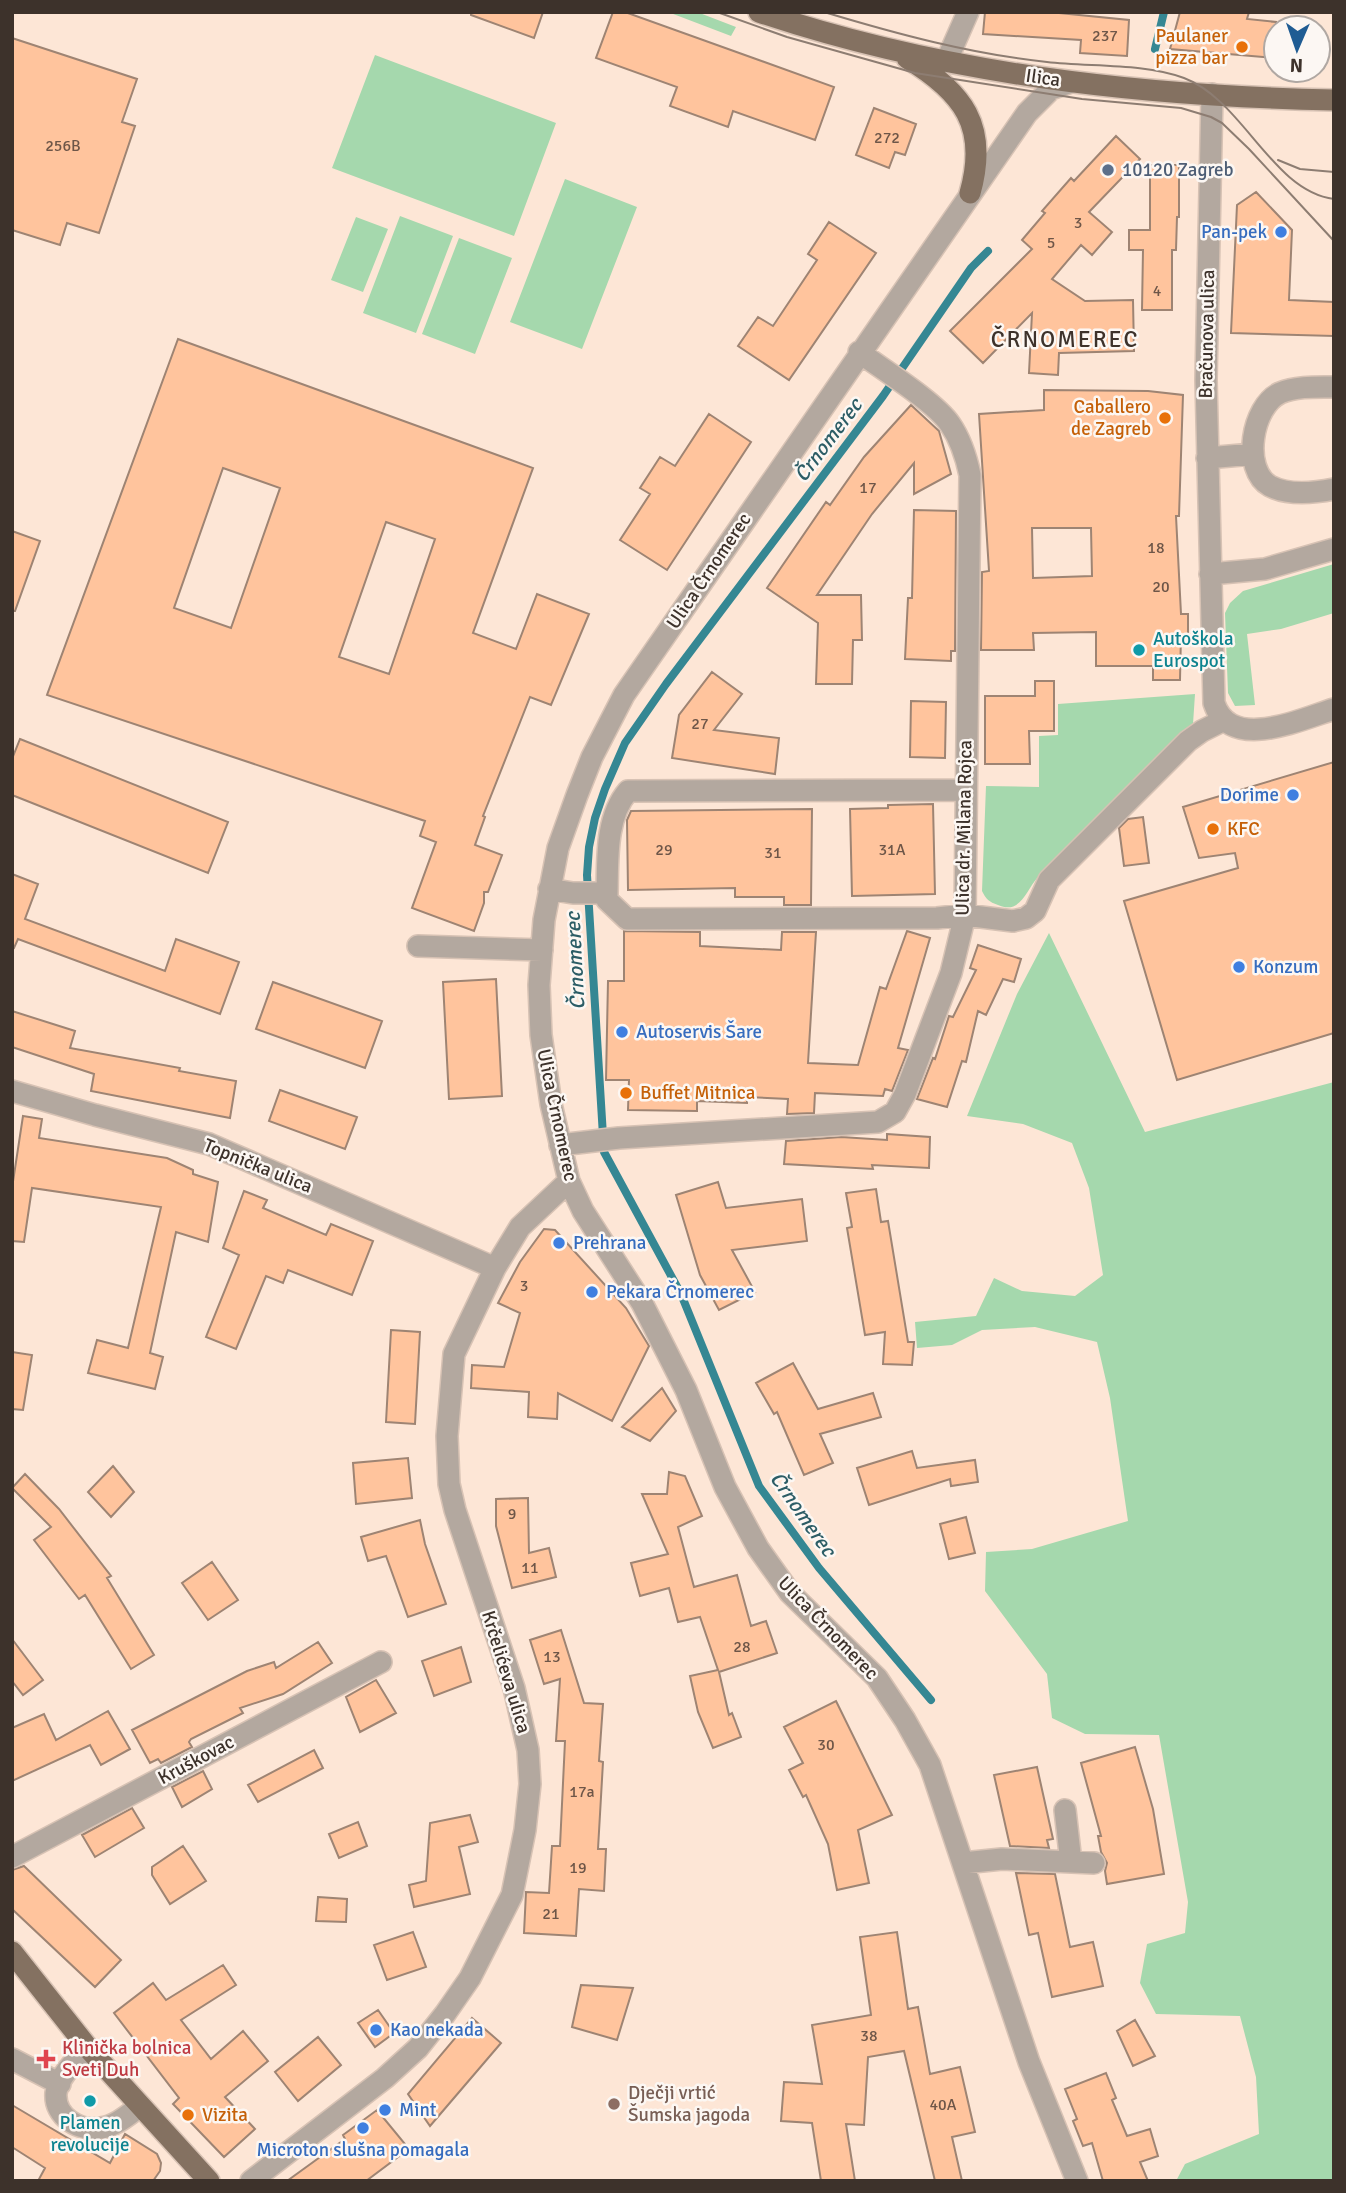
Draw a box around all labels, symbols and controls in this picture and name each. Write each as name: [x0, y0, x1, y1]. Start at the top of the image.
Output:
north arrow: [1262, 14, 1332, 84]
place label: Paulaner pizza bar: [1155, 24, 1228, 70]
house number: 237: [1092, 26, 1118, 46]
marker: Paulaner pizza bar: [1234, 39, 1250, 55]
text: N: [1289, 53, 1303, 77]
street label: Ilica: [1024, 64, 1062, 92]
house number: 272: [874, 128, 900, 148]
house number: 256B: [45, 136, 81, 156]
place label: 10120 Zagreb: [1122, 158, 1234, 182]
marker: 10120 Zagreb: [1100, 162, 1116, 178]
house number: 3: [1074, 213, 1082, 233]
place label: Pan-pek: [1201, 220, 1267, 244]
marker: Pan-pek: [1273, 224, 1289, 240]
house number: 5: [1047, 233, 1055, 253]
street label: Bračunova ulica: [1194, 269, 1220, 399]
house number: 4: [1153, 281, 1162, 301]
district label: ČRNOMEREC: [991, 325, 1139, 354]
water label: Črnomerec: [788, 391, 869, 487]
place label: Caballero de Zagreb: [1071, 395, 1151, 441]
marker: Caballero de Zagreb: [1157, 410, 1173, 426]
house number: 17: [859, 478, 877, 498]
street label: Ulica Črnomerec: [661, 508, 757, 634]
house number: 18: [1147, 538, 1165, 558]
house number: 20: [1152, 577, 1170, 597]
place label: Autoškola Eurospot: [1153, 627, 1234, 673]
marker: Autoškola Eurospot: [1131, 642, 1147, 658]
house number: 27: [691, 714, 709, 734]
street label: Ulica dr. Milana Rojca: [950, 740, 978, 916]
place label: Dorime: [1220, 783, 1279, 807]
marker: Dorime: [1285, 787, 1301, 803]
place label: KFC: [1227, 817, 1260, 841]
marker: KFC: [1205, 821, 1221, 837]
house number: 29: [655, 840, 673, 860]
house number: 31A: [878, 840, 906, 860]
house number: 31: [764, 843, 782, 863]
water label: Črnomerec: [559, 909, 591, 1011]
place label: Konzum: [1253, 955, 1318, 979]
marker: Konzum: [1231, 959, 1247, 975]
place label: Autoservis Šare: [636, 1019, 762, 1044]
marker: Autoservis Šare: [614, 1024, 630, 1040]
street label: Ulica Črnomerec: [531, 1046, 584, 1183]
place label: Buffet Mitnica: [640, 1081, 755, 1105]
marker: Buffet Mitnica: [618, 1085, 634, 1101]
street label: Topnička ulica: [200, 1133, 316, 1199]
place label: Prehrana: [573, 1231, 646, 1255]
marker: Prehrana: [551, 1235, 567, 1251]
house number: 3: [520, 1276, 528, 1296]
place label: Pekara Črnomerec: [606, 1279, 754, 1304]
marker: Pekara Črnomerec: [584, 1284, 600, 1300]
water label: Črnomerec: [764, 1466, 843, 1563]
house number: 9: [508, 1504, 516, 1524]
house number: 11: [521, 1558, 539, 1578]
street label: Ulica Črnomerec: [773, 1571, 884, 1685]
street label: Krčelićeva ulica: [476, 1608, 536, 1736]
house number: 28: [733, 1637, 751, 1657]
house number: 13: [543, 1647, 561, 1667]
street label: Kruškovac: [154, 1730, 238, 1790]
house number: 30: [817, 1735, 835, 1755]
house number: 17a: [569, 1782, 595, 1802]
house number: 19: [569, 1858, 587, 1878]
house number: 21: [542, 1904, 560, 1924]
place label: Kao nekada: [390, 2018, 484, 2042]
marker: Kao nekada: [368, 2022, 384, 2038]
house number: 38: [860, 2026, 878, 2046]
place label: Klinička bolnica Sveti Duh: [62, 2036, 191, 2082]
marker: Klinička bolnica Sveti Duh: [36, 2049, 56, 2069]
place label: Dječji vrtić Šumska jagoda: [628, 2081, 750, 2127]
marker: Plamen revolucije: [82, 2093, 98, 2109]
house number: 40A: [929, 2095, 957, 2115]
marker: Dječji vrtić Šumska jagoda: [606, 2096, 622, 2112]
place label: Mint: [399, 2098, 437, 2122]
marker: Mint: [377, 2102, 393, 2118]
place label: Vizita: [202, 2103, 248, 2127]
marker: Vizita: [180, 2107, 196, 2123]
place label: Plamen revolucije: [51, 2111, 130, 2157]
marker: Microton slušna pomagala: [355, 2120, 371, 2136]
place label: Microton slušna pomagala: [257, 2138, 469, 2162]

